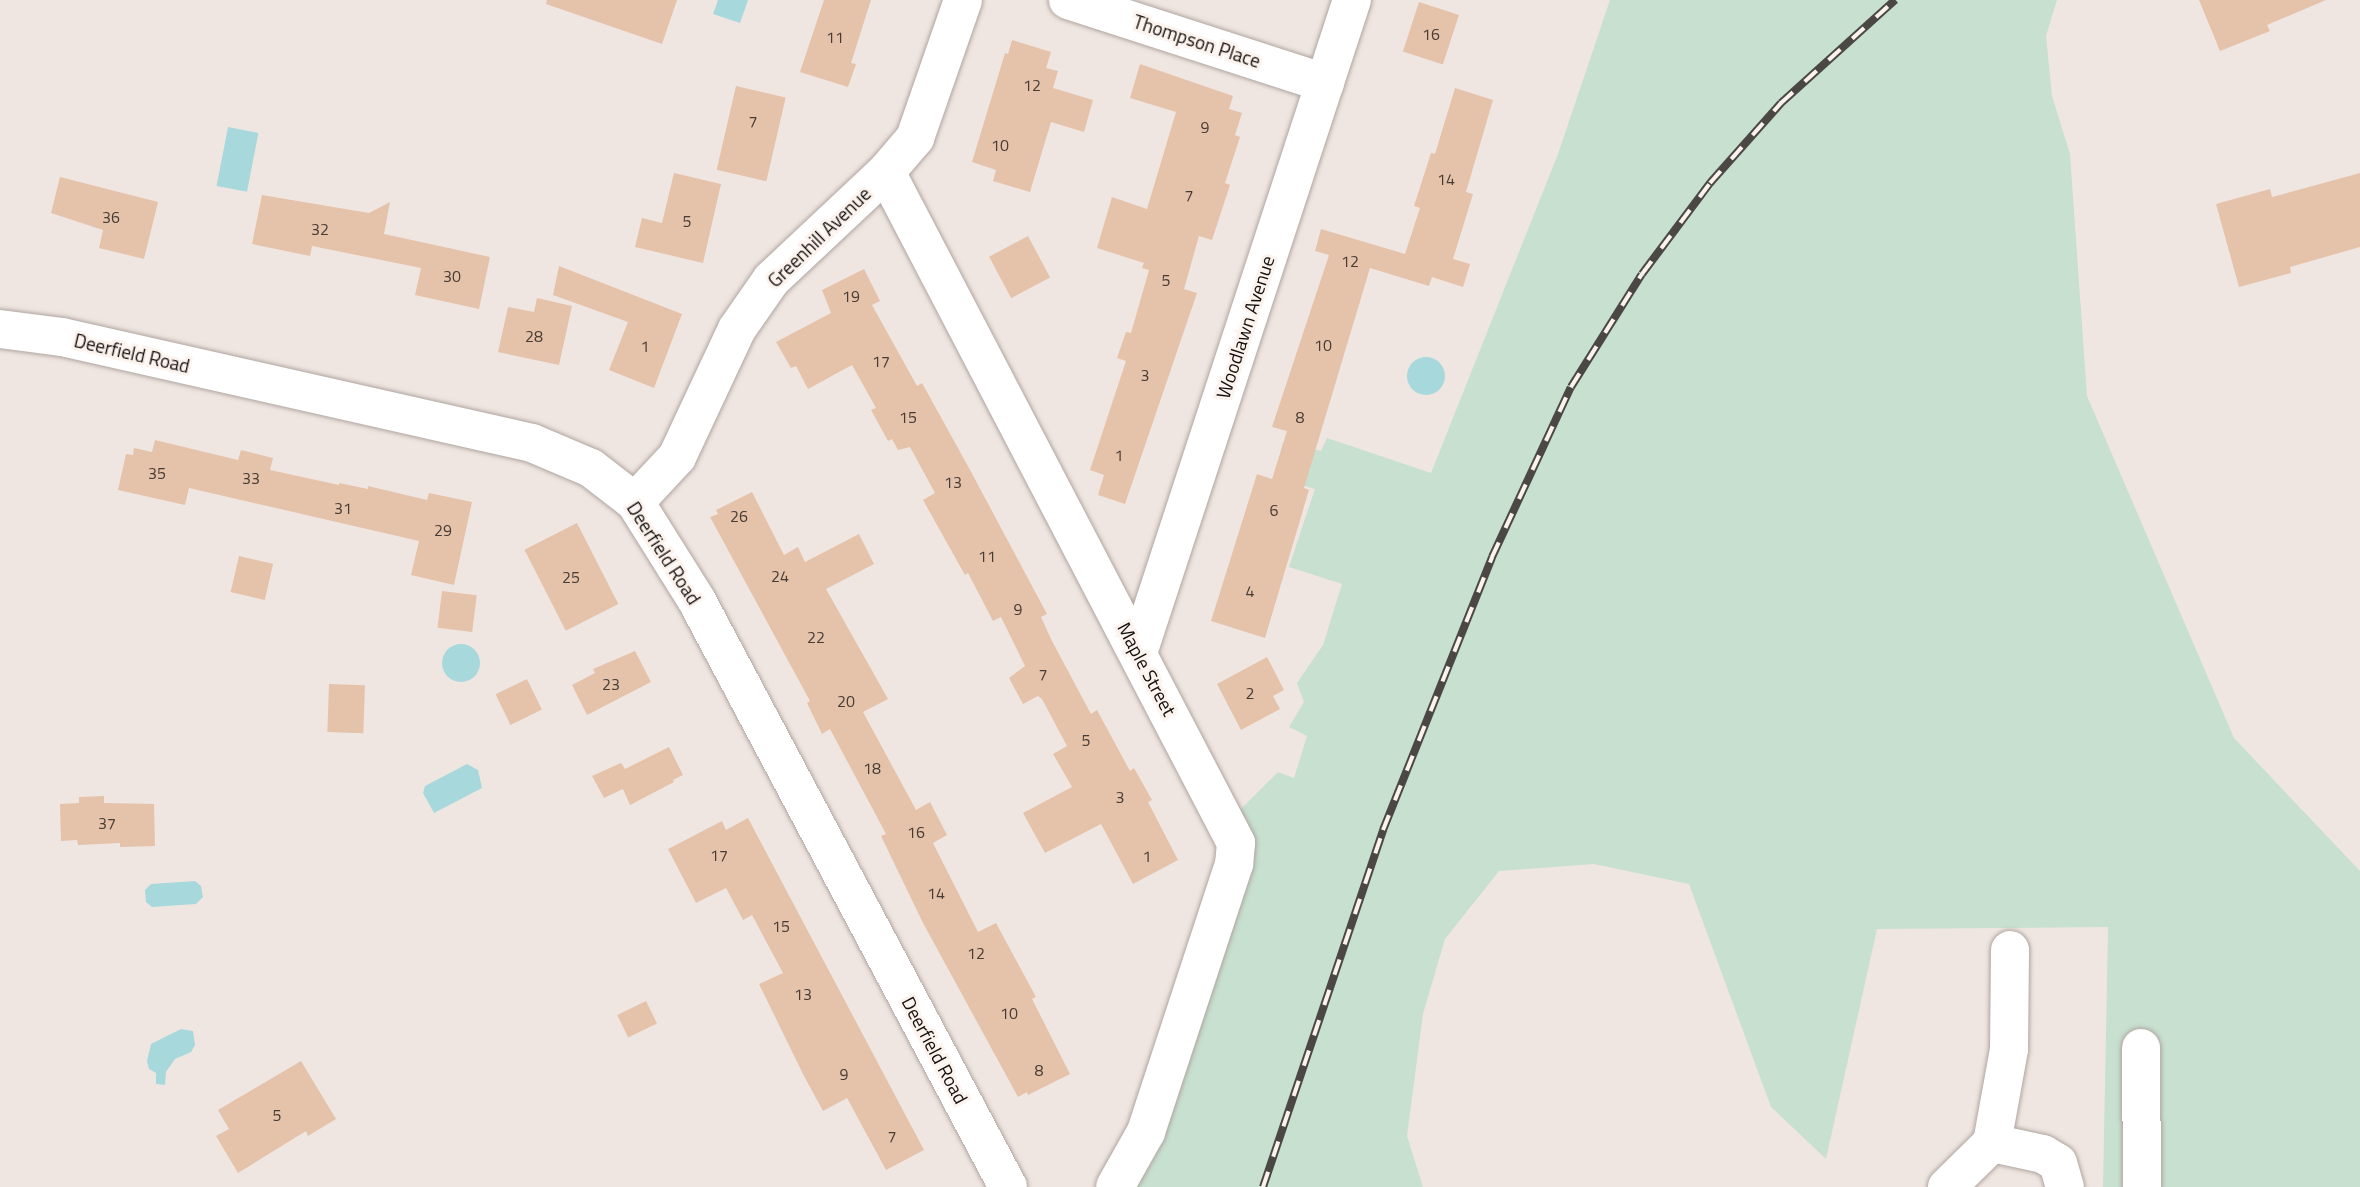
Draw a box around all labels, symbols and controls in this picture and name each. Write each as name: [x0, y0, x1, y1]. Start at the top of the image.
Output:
street label: Thompson Place: [1131, 10, 1263, 72]
house number: 16: [1422, 24, 1440, 44]
house number: 11: [826, 27, 844, 47]
house number: 12: [1023, 75, 1041, 95]
house number: 7: [749, 111, 757, 131]
house number: 9: [1201, 117, 1209, 137]
house number: 10: [991, 135, 1009, 155]
house number: 14: [1437, 169, 1455, 189]
street label: Greenhill Avenue: [763, 182, 875, 292]
house number: 7: [1185, 185, 1193, 205]
house number: 36: [102, 207, 120, 227]
house number: 5: [683, 211, 691, 231]
house number: 32: [311, 219, 329, 239]
house number: 12: [1341, 251, 1359, 271]
street label: Woodlawn Avenue: [1211, 253, 1279, 401]
house number: 30: [443, 266, 461, 286]
house number: 5: [1162, 270, 1170, 290]
house number: 19: [842, 286, 860, 306]
house number: 28: [525, 326, 543, 346]
street label: Deerfield Road: [72, 329, 192, 377]
house number: 10: [1314, 335, 1332, 355]
house number: 1: [641, 336, 649, 356]
house number: 17: [872, 351, 890, 371]
house number: 3: [1141, 365, 1149, 385]
house number: 15: [899, 407, 917, 427]
house number: 8: [1296, 407, 1304, 427]
house number: 1: [1115, 445, 1123, 465]
house number: 35: [148, 463, 166, 483]
house number: 33: [242, 468, 260, 488]
house number: 13: [944, 472, 962, 492]
street label: Deerfield Road: [622, 497, 706, 609]
house number: 31: [334, 498, 352, 518]
house number: 6: [1270, 500, 1278, 520]
house number: 26: [730, 506, 748, 526]
house number: 29: [434, 520, 452, 540]
house number: 11: [978, 546, 996, 566]
house number: 24: [771, 566, 789, 586]
house number: 25: [562, 567, 580, 587]
house number: 4: [1246, 581, 1254, 601]
house number: 9: [1014, 599, 1022, 619]
street label: Maple Street: [1113, 618, 1181, 720]
house number: 22: [807, 627, 825, 647]
house number: 7: [1039, 664, 1047, 684]
house number: 23: [602, 674, 620, 694]
house number: 2: [1246, 683, 1254, 703]
house number: 20: [837, 691, 855, 711]
house number: 5: [1082, 730, 1090, 750]
house number: 18: [863, 758, 881, 778]
house number: 3: [1116, 787, 1124, 807]
house number: 37: [98, 813, 116, 833]
house number: 16: [907, 822, 925, 842]
house number: 17: [710, 845, 728, 865]
house number: 1: [1143, 846, 1151, 866]
house number: 14: [927, 883, 945, 903]
house number: 15: [772, 916, 790, 936]
house number: 12: [967, 943, 985, 963]
house number: 13: [794, 984, 812, 1004]
street label: Deerfield Road: [897, 993, 973, 1107]
house number: 10: [1000, 1003, 1018, 1023]
house number: 8: [1035, 1060, 1043, 1080]
house number: 9: [840, 1064, 848, 1084]
house number: 5: [273, 1105, 281, 1125]
house number: 7: [888, 1126, 896, 1146]

